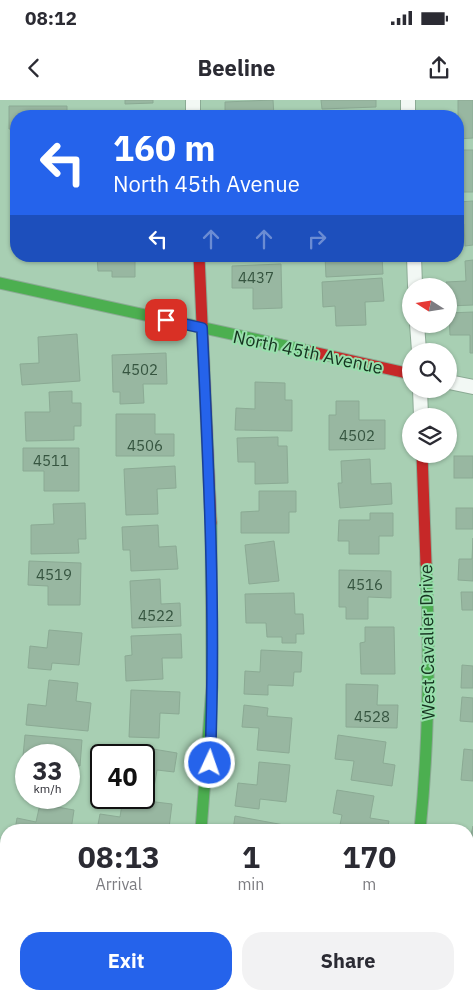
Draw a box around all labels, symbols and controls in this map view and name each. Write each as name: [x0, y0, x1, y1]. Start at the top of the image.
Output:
text: 08:12: [25, 6, 77, 30]
text: Beeline: [198, 53, 275, 82]
icon: back: [20, 54, 48, 82]
icon: share: [425, 54, 453, 82]
text: 160 m: [113, 125, 216, 171]
icon: left: [30, 130, 95, 195]
text: North 45th Avenue: [113, 169, 300, 198]
icon: left: [144, 225, 172, 253]
icon: ahead: [197, 225, 225, 253]
icon: ahead: [250, 225, 278, 253]
icon: right: [303, 225, 331, 253]
house number: 4437: [238, 268, 274, 287]
north arrow: [402, 278, 458, 332]
map controls: [402, 278, 457, 463]
pin: [145, 299, 187, 341]
icon: arrive: [152, 306, 180, 334]
street label: North 45th Avenue: [231, 325, 385, 379]
button: search: [402, 343, 457, 398]
house number: 4502: [122, 360, 158, 379]
button: layers: [402, 408, 457, 463]
house number: 4502: [339, 426, 375, 445]
house number: 4506: [127, 436, 163, 455]
house number: 4511: [33, 451, 69, 470]
street label: West Cavalier Drive: [414, 564, 440, 720]
house number: 4519: [36, 565, 72, 584]
house number: 4516: [347, 575, 383, 594]
house number: 4522: [138, 606, 174, 625]
house number: 4528: [354, 707, 390, 726]
position arrow: [183, 736, 235, 788]
speed limit sign: 40: [90, 744, 155, 809]
text: 33: [32, 754, 63, 787]
text: km/h: [33, 781, 62, 796]
text: 08:13: [78, 837, 160, 876]
text: 1: [242, 837, 260, 876]
text: 170: [342, 837, 396, 876]
text: Arrival: [95, 874, 142, 894]
text: min: [237, 874, 264, 894]
text: m: [362, 874, 376, 894]
button: Exit: [20, 932, 232, 990]
button: Share: [242, 932, 454, 990]

